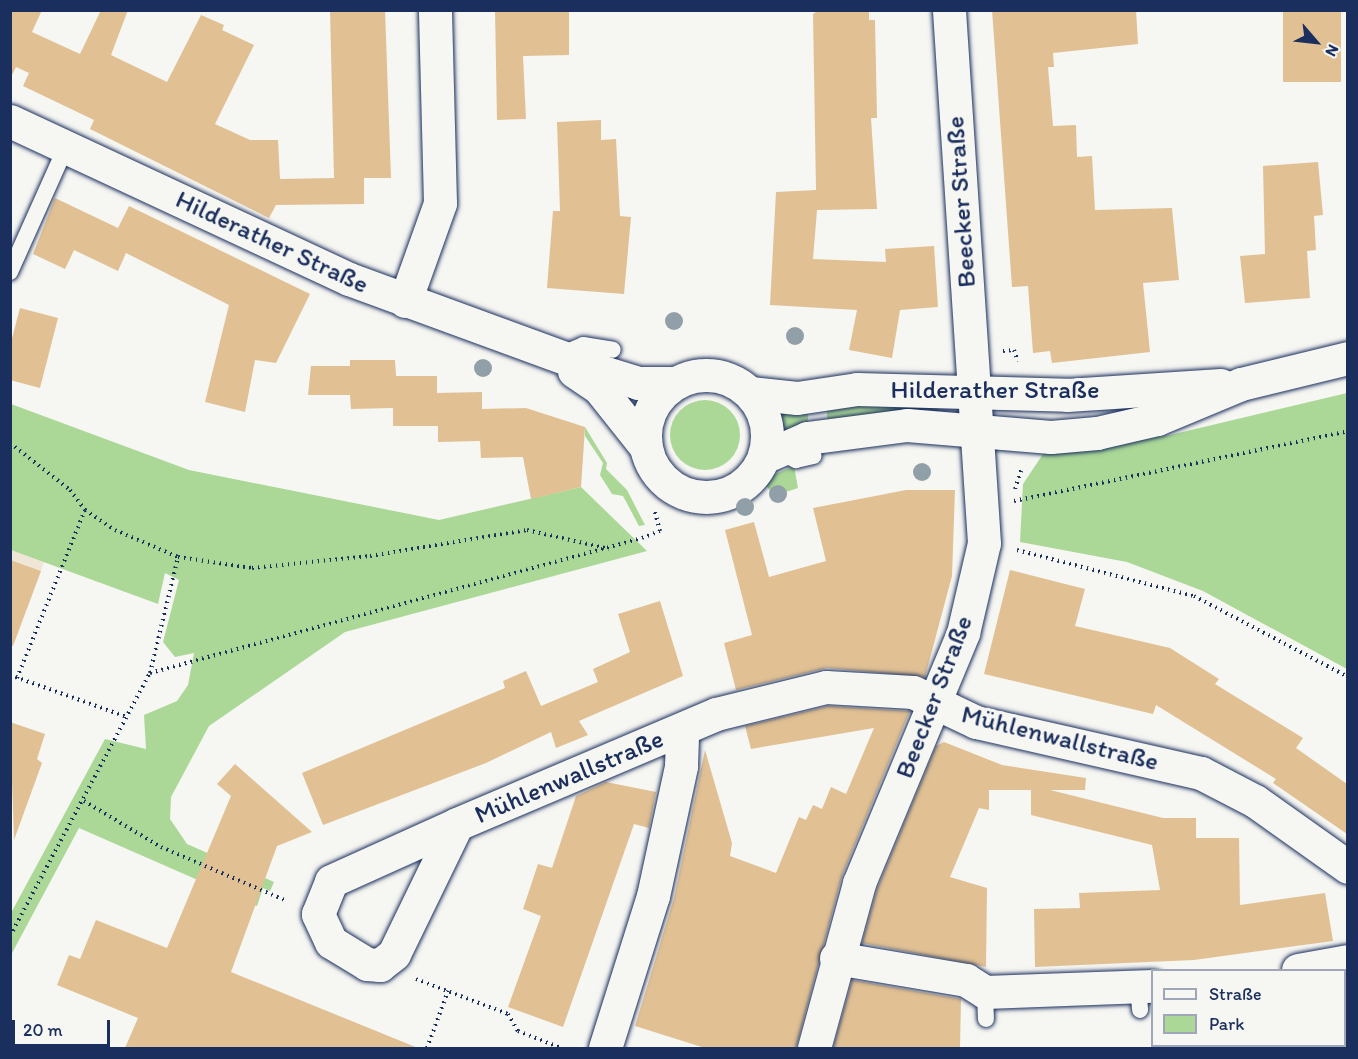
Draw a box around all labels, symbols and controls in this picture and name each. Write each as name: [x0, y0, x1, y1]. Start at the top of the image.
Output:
north arrow: [1286, 12, 1346, 72]
text: N: [1321, 41, 1343, 60]
street label: Beecker Straße: [939, 115, 983, 289]
street label: Hilderather Straße: [170, 184, 374, 300]
street label: Hilderather Straße: [890, 374, 1100, 406]
street label: Beecker Straße: [889, 611, 979, 783]
street label: Mühlenwallstraße: [958, 698, 1162, 778]
street label: Mühlenwallstraße: [470, 723, 668, 831]
legend: [1151, 969, 1346, 1047]
text: Straße: [1209, 983, 1262, 1005]
scale bar: [15, 1008, 112, 1046]
text: Park: [1209, 1013, 1244, 1035]
text: 20 m: [23, 1019, 63, 1041]

